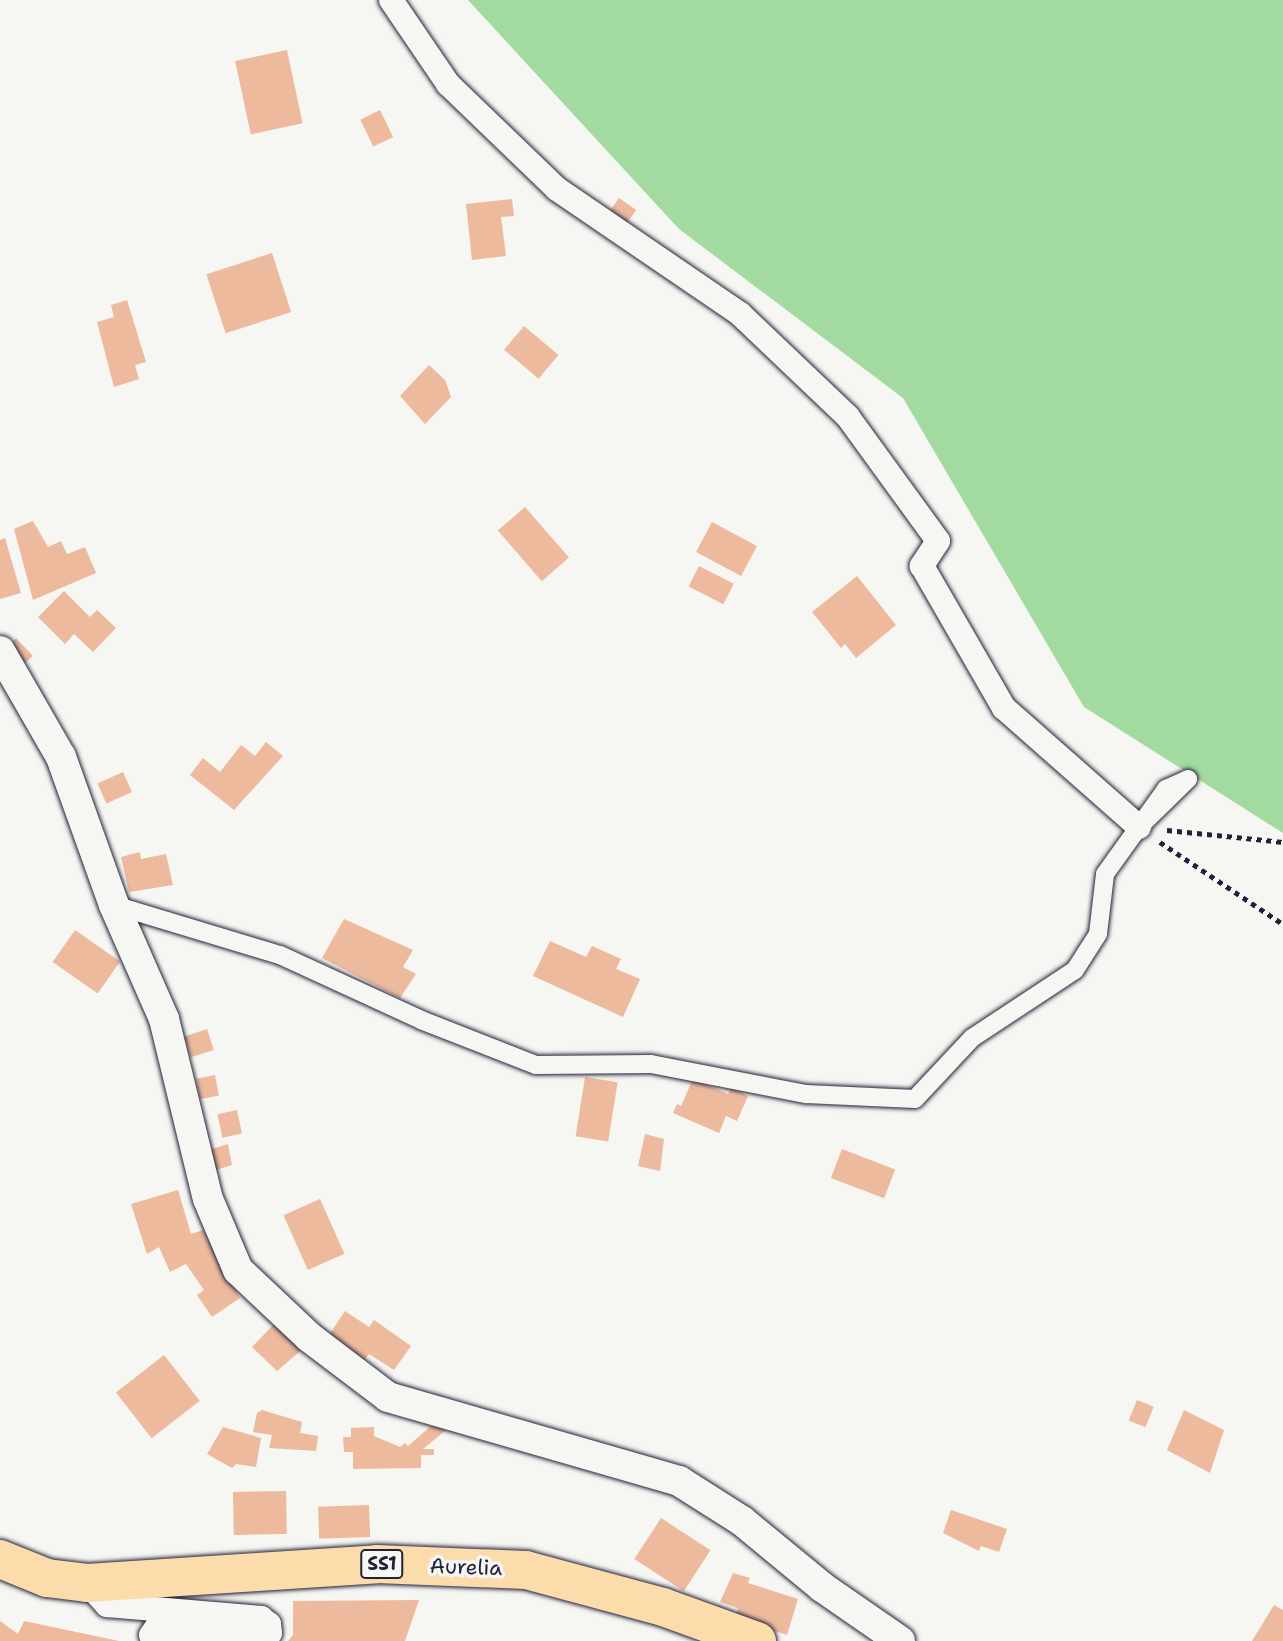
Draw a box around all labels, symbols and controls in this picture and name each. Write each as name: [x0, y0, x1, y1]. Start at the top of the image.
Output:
road number: SS1: [359, 1548, 405, 1580]
street label: Aurelia: [429, 1553, 503, 1581]

